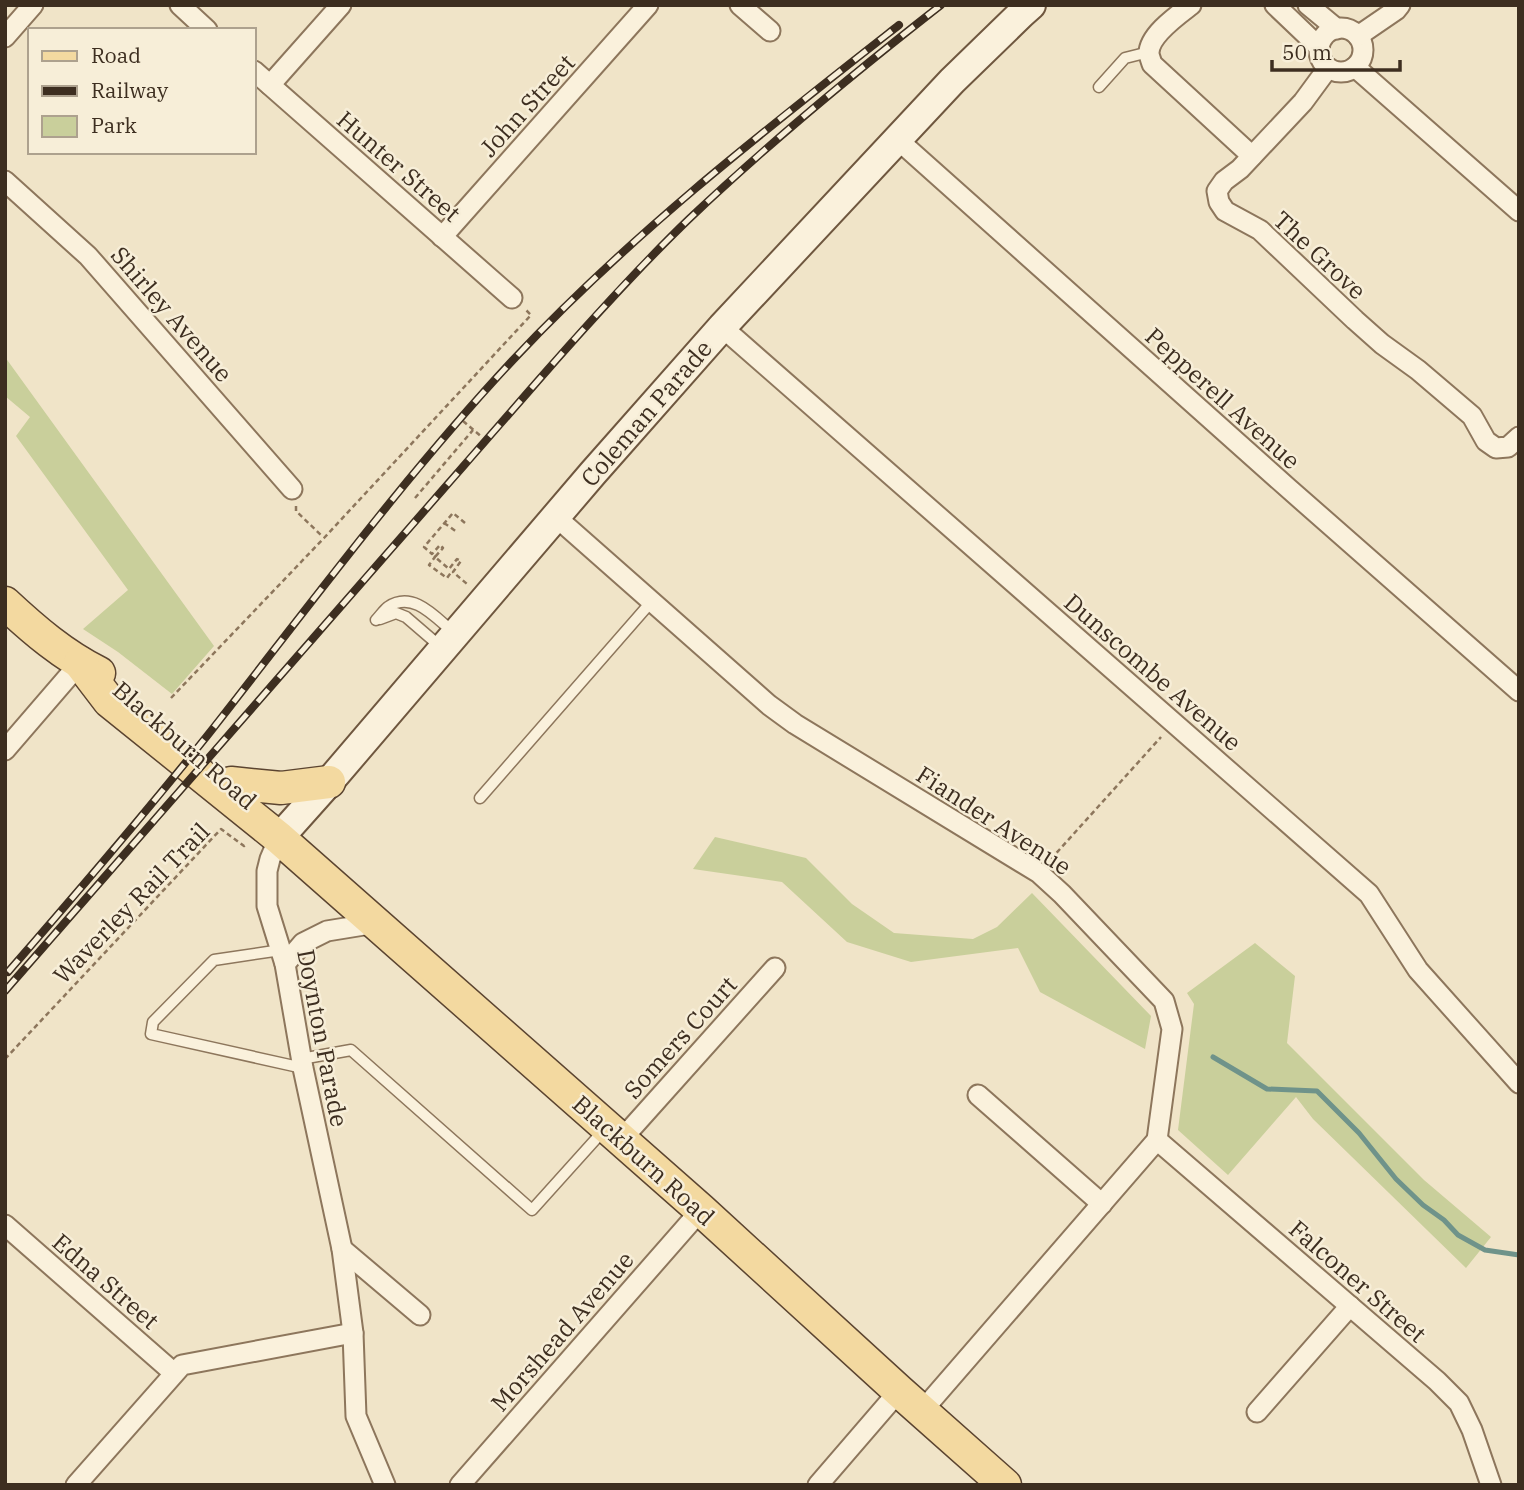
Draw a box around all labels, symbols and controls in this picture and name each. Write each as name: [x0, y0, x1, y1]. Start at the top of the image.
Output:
legend: [28, 28, 256, 154]
scale bar: [1272, 28, 1400, 72]
text: 50 m: [1282, 38, 1332, 66]
text: Road: [91, 41, 141, 69]
street label: John Street: [472, 47, 582, 163]
text: Railway: [91, 76, 169, 104]
street label: Hunter Street: [330, 103, 468, 229]
text: Park: [91, 111, 138, 139]
street label: The Grove: [1267, 204, 1373, 306]
street label: Shirley Avenue: [104, 239, 240, 389]
street label: Pepperell Avenue: [1139, 320, 1307, 476]
street label: Coleman Parade: [573, 333, 719, 493]
street label: Dunscombe Avenue: [1058, 586, 1248, 758]
street label: Blackburn Road: [106, 674, 264, 816]
street label: Fiander Avenue: [910, 758, 1078, 882]
street label: Waverley Rail Trail: [46, 816, 216, 990]
street label: Doynton Parade: [290, 946, 356, 1130]
street label: Somers Court: [616, 969, 744, 1105]
street label: Blackburn Road: [566, 1088, 722, 1232]
street label: Falconer Street: [1283, 1213, 1433, 1349]
street label: Edna Street: [46, 1226, 166, 1336]
street label: Morshead Avenue: [483, 1244, 641, 1418]

